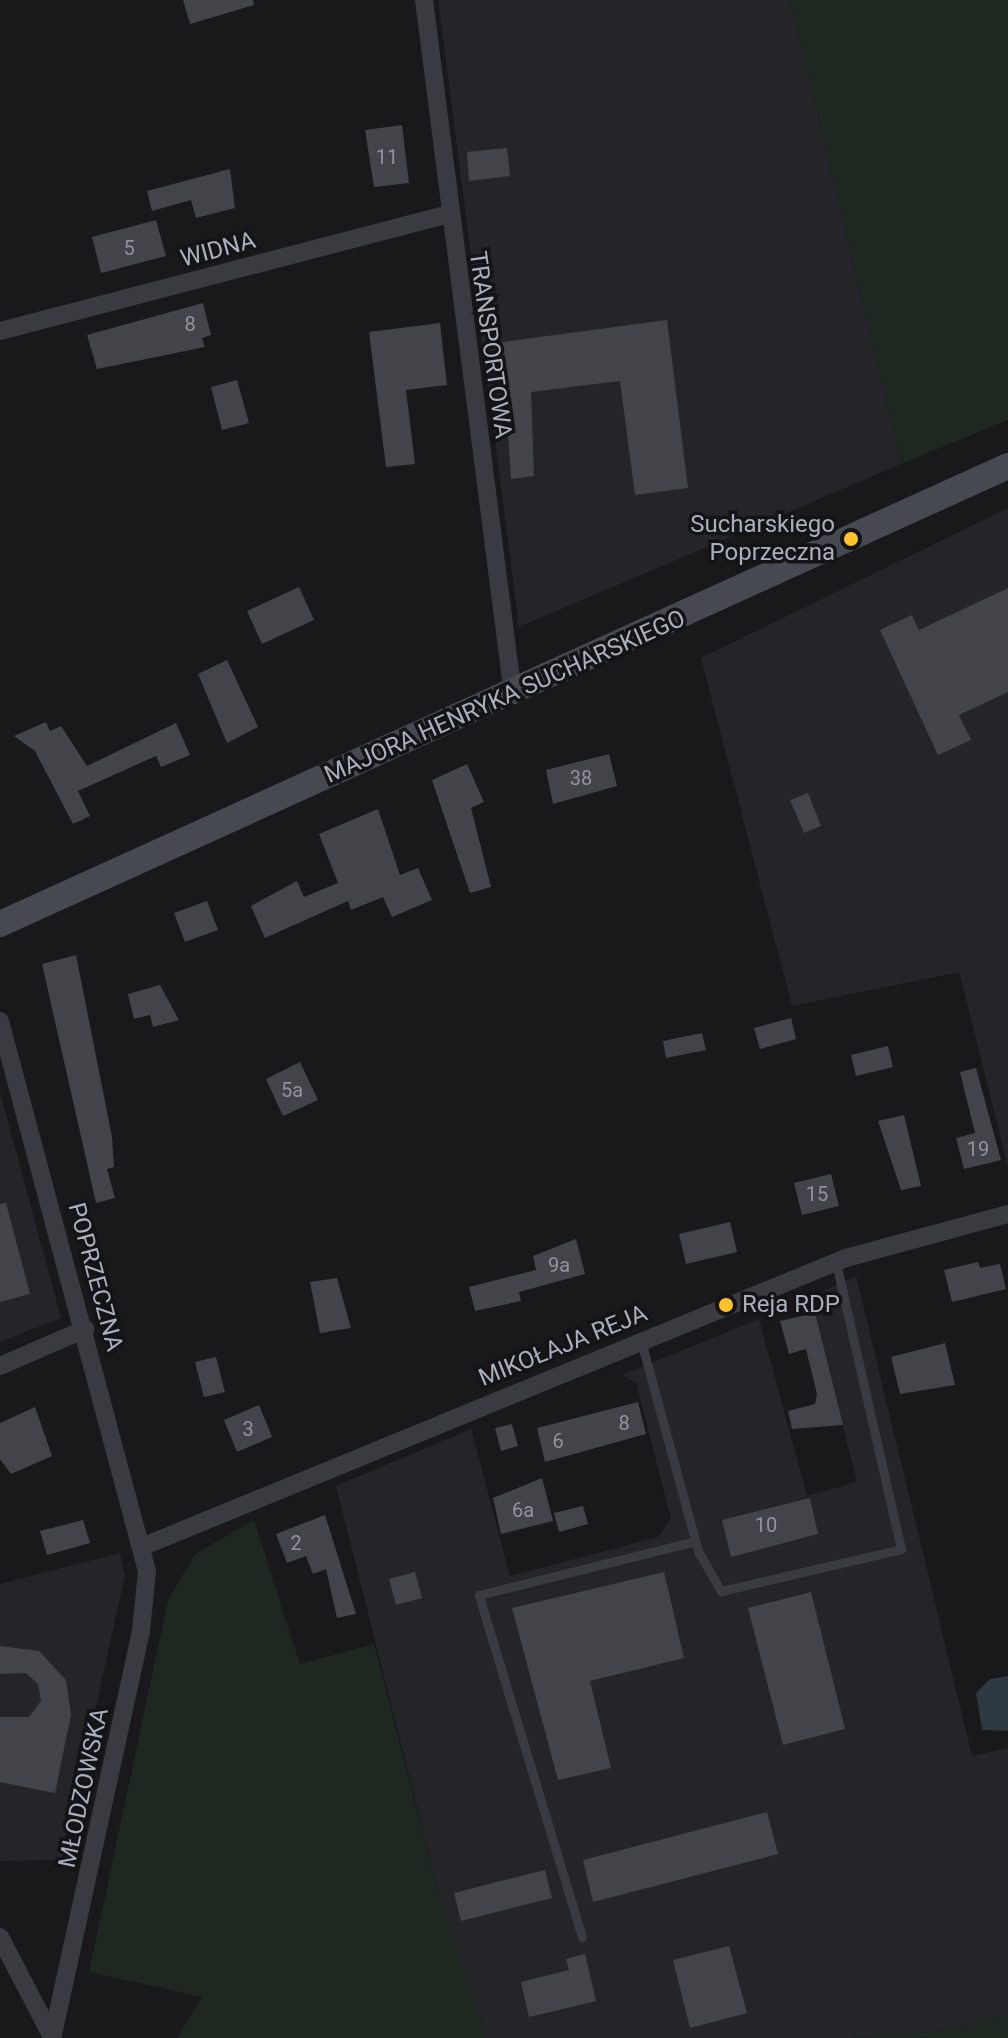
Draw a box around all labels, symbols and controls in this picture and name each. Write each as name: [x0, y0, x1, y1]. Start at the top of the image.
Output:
house number: 11: [376, 145, 398, 169]
street label: WIDNA: [177, 226, 259, 274]
house number: 5: [123, 236, 135, 260]
street label: TRANSPORTOWA: [463, 250, 517, 440]
house number: 8: [184, 312, 196, 336]
place label: Sucharskiego Poprzeczna: [690, 511, 835, 567]
marker: Sucharskiego Poprzeczna: [842, 530, 860, 548]
street label: MAJORA HENRYKA SUCHARSKIEGO: [320, 604, 690, 790]
house number: 38: [570, 766, 592, 790]
house number: 5a: [281, 1078, 303, 1102]
house number: 19: [967, 1137, 989, 1161]
house number: 15: [806, 1182, 828, 1206]
street label: POPRZECZNA: [61, 1200, 129, 1354]
house number: 9a: [548, 1253, 570, 1277]
place label: Reja RDP: [742, 1291, 840, 1319]
marker: Reja RDP: [717, 1296, 735, 1314]
street label: MIKOŁAJA REJA: [475, 1299, 651, 1393]
house number: 8: [618, 1411, 630, 1435]
house number: 3: [242, 1417, 254, 1441]
house number: 6: [552, 1429, 564, 1453]
house number: 6a: [512, 1498, 534, 1522]
house number: 10: [755, 1513, 777, 1537]
house number: 2: [290, 1531, 302, 1555]
street label: MŁODZOWSKA: [53, 1705, 115, 1871]

